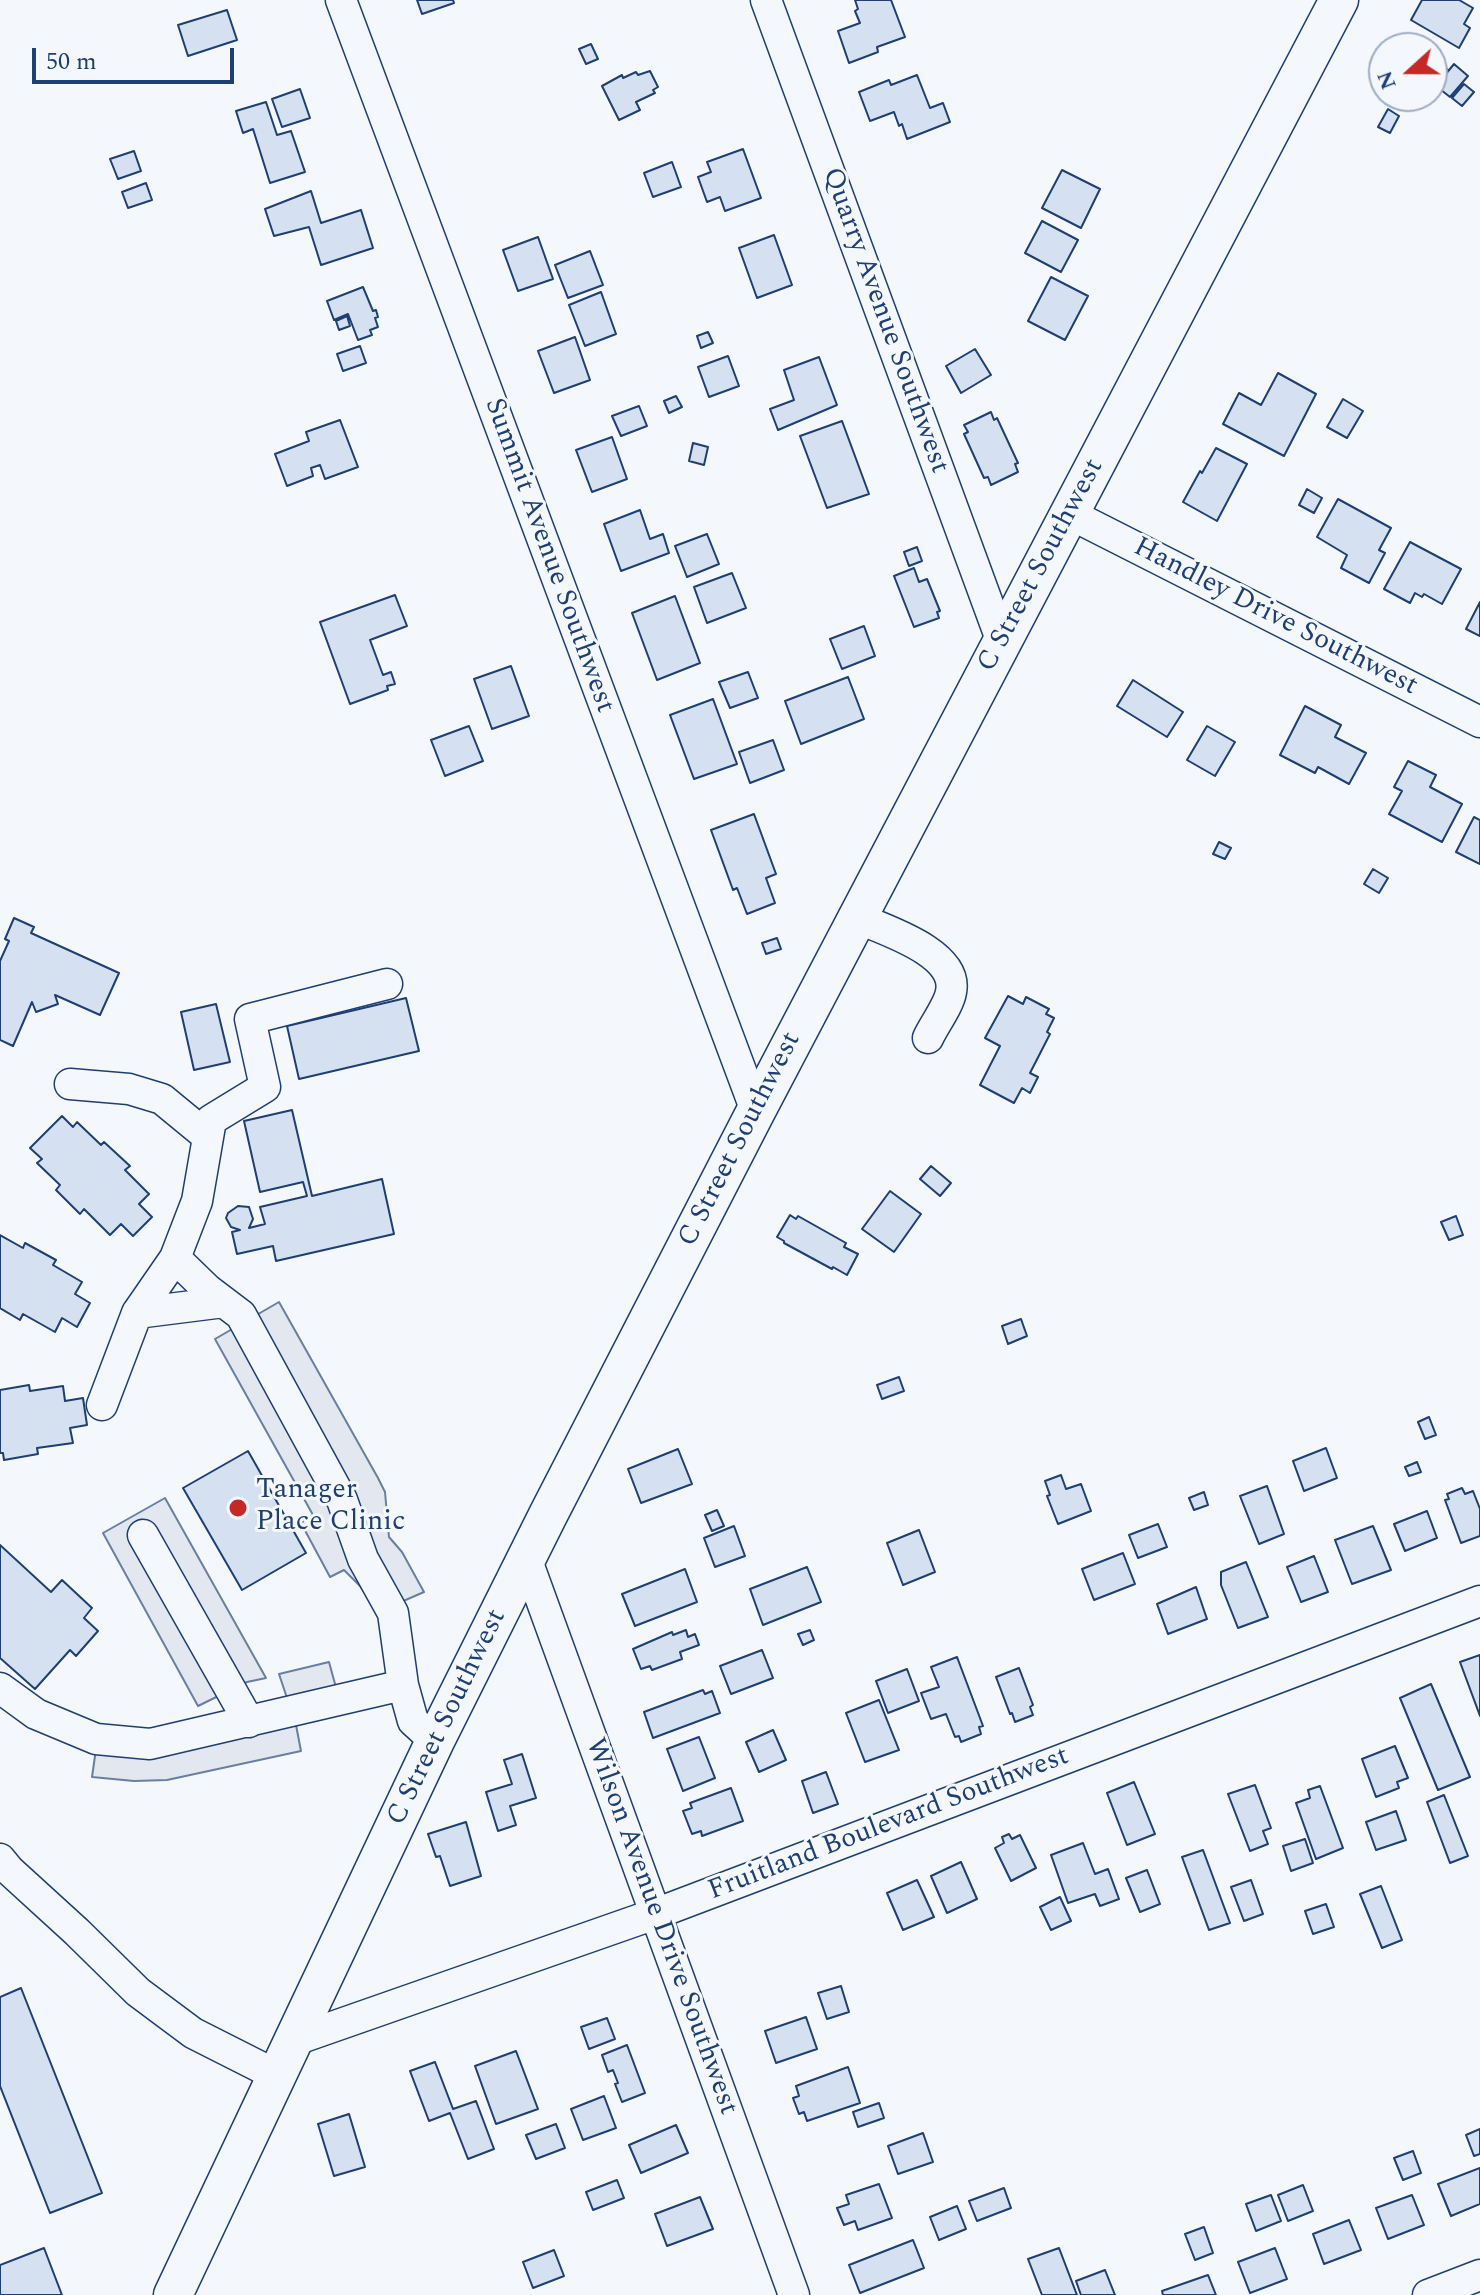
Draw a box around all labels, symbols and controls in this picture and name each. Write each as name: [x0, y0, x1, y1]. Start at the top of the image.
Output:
scale bar: [36, 32, 238, 82]
north arrow: [1368, 32, 1448, 112]
text: 50 m: [46, 44, 97, 80]
text: N: [1368, 66, 1406, 94]
street label: Quarry Avenue Southwest: [813, 164, 955, 478]
street label: Summit Avenue Southwest: [475, 394, 621, 718]
street label: C Street Southwest: [972, 454, 1112, 678]
street label: Handley Drive Southwest: [1127, 532, 1423, 704]
street label: C Street Southwest: [672, 1027, 810, 1253]
place label: Tanager Place Clinic: [256, 1475, 405, 1541]
marker: Tanager Place Clinic: [227, 1497, 249, 1519]
street label: C Street Southwest: [381, 1604, 515, 1832]
street label: Wilson Avenue Drive Southwest: [576, 1734, 744, 2120]
street label: Fruitland Boulevard Southwest: [704, 1741, 1074, 1909]

